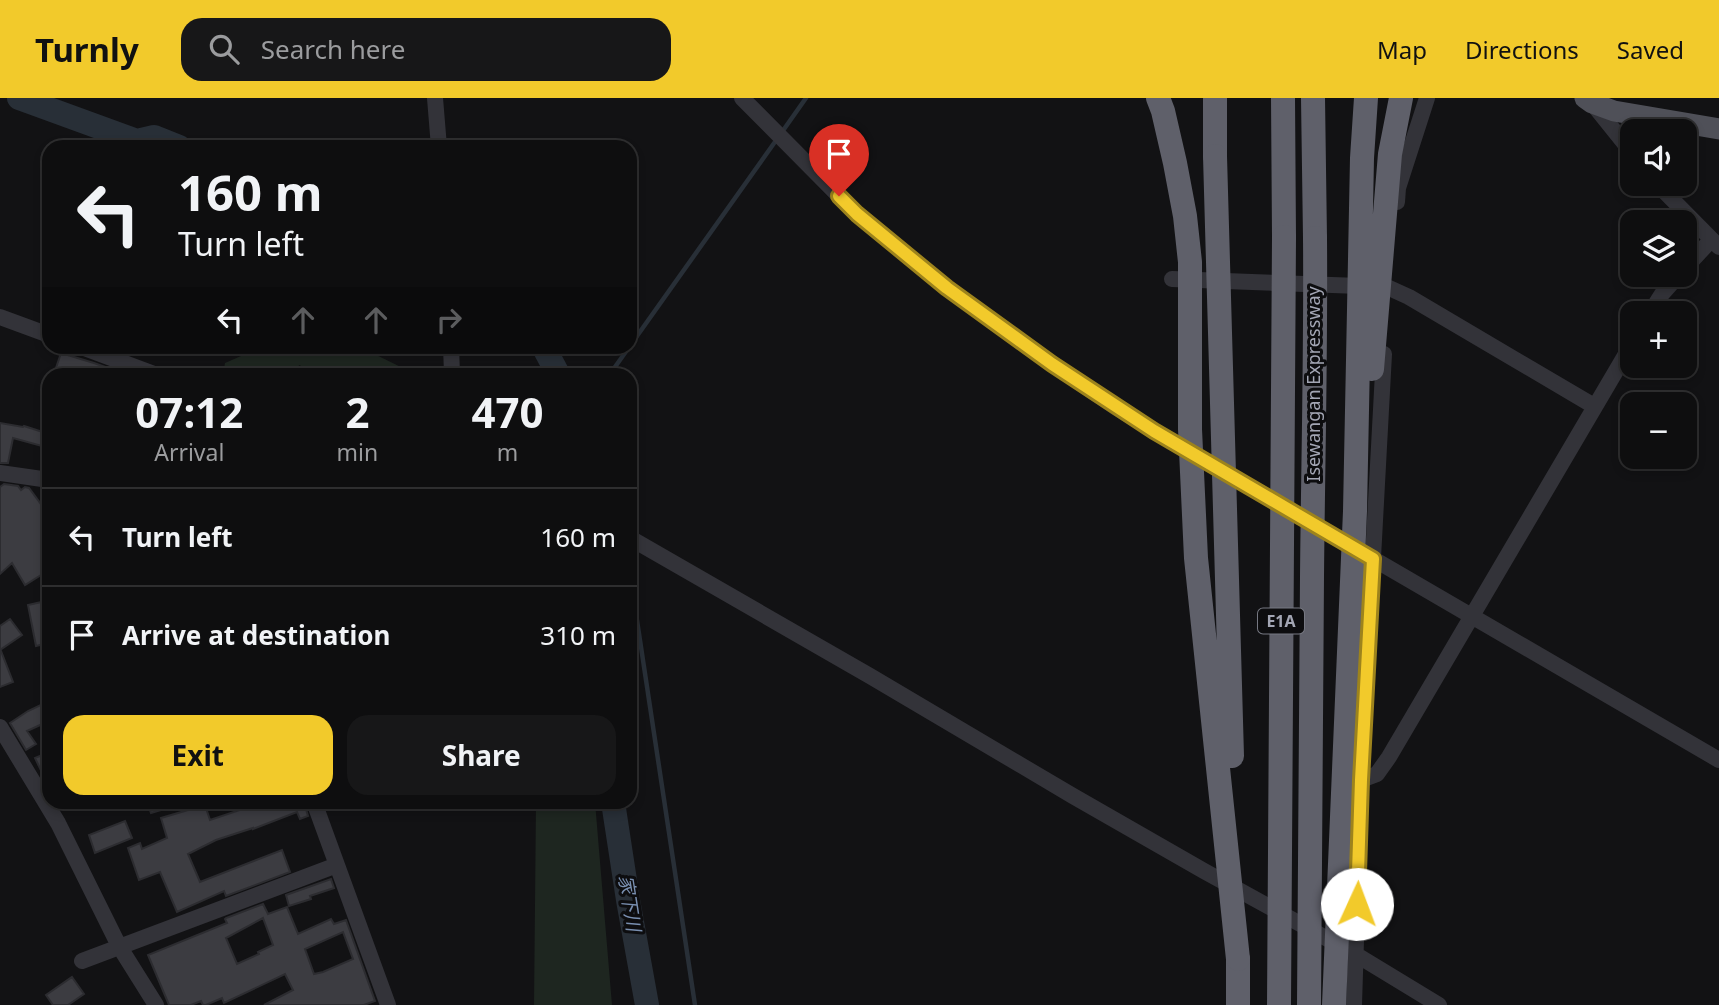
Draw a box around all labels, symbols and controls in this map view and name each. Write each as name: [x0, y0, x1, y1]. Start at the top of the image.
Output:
search box: [181, 18, 671, 81]
text: Turnly: [35, 27, 139, 72]
icon: search: [205, 30, 243, 68]
text: Search here: [261, 31, 405, 67]
text: Map: [1377, 33, 1427, 66]
text: Directions: [1465, 33, 1579, 66]
text: Saved: [1617, 33, 1684, 66]
map controls: [1620, 119, 1697, 469]
button: sound: [1620, 119, 1697, 196]
pin: [809, 124, 869, 196]
icon: arrive: [820, 135, 858, 173]
text: 160 m: [178, 159, 323, 225]
icon: left: [63, 168, 154, 259]
button: layers: [1620, 210, 1697, 287]
text: Turn left: [178, 222, 304, 265]
street label: Isewangan Expressway: [1301, 286, 1325, 482]
icon: left: [211, 301, 249, 339]
icon: ahead: [284, 301, 322, 339]
icon: ahead: [357, 301, 395, 339]
icon: right: [430, 301, 468, 339]
button: +: [1620, 301, 1697, 378]
text: 07:12: [135, 383, 243, 440]
text: 2: [345, 383, 369, 440]
text: 470: [472, 383, 544, 440]
button: −: [1620, 392, 1697, 469]
text: Arrival: [154, 436, 224, 468]
text: min: [337, 436, 378, 468]
text: m: [497, 436, 518, 468]
icon: left: [63, 518, 101, 556]
text: Turn left: [122, 519, 233, 555]
text: 160 m: [540, 519, 616, 555]
road number: E1A: [1258, 608, 1304, 634]
icon: arrive: [63, 616, 101, 654]
text: Arrive at destination: [122, 617, 391, 653]
text: 310 m: [540, 617, 616, 653]
button: Exit: [63, 715, 333, 795]
button: Share: [347, 715, 616, 795]
position arrow: [1320, 867, 1394, 941]
water label: 家下川: [613, 873, 648, 935]

